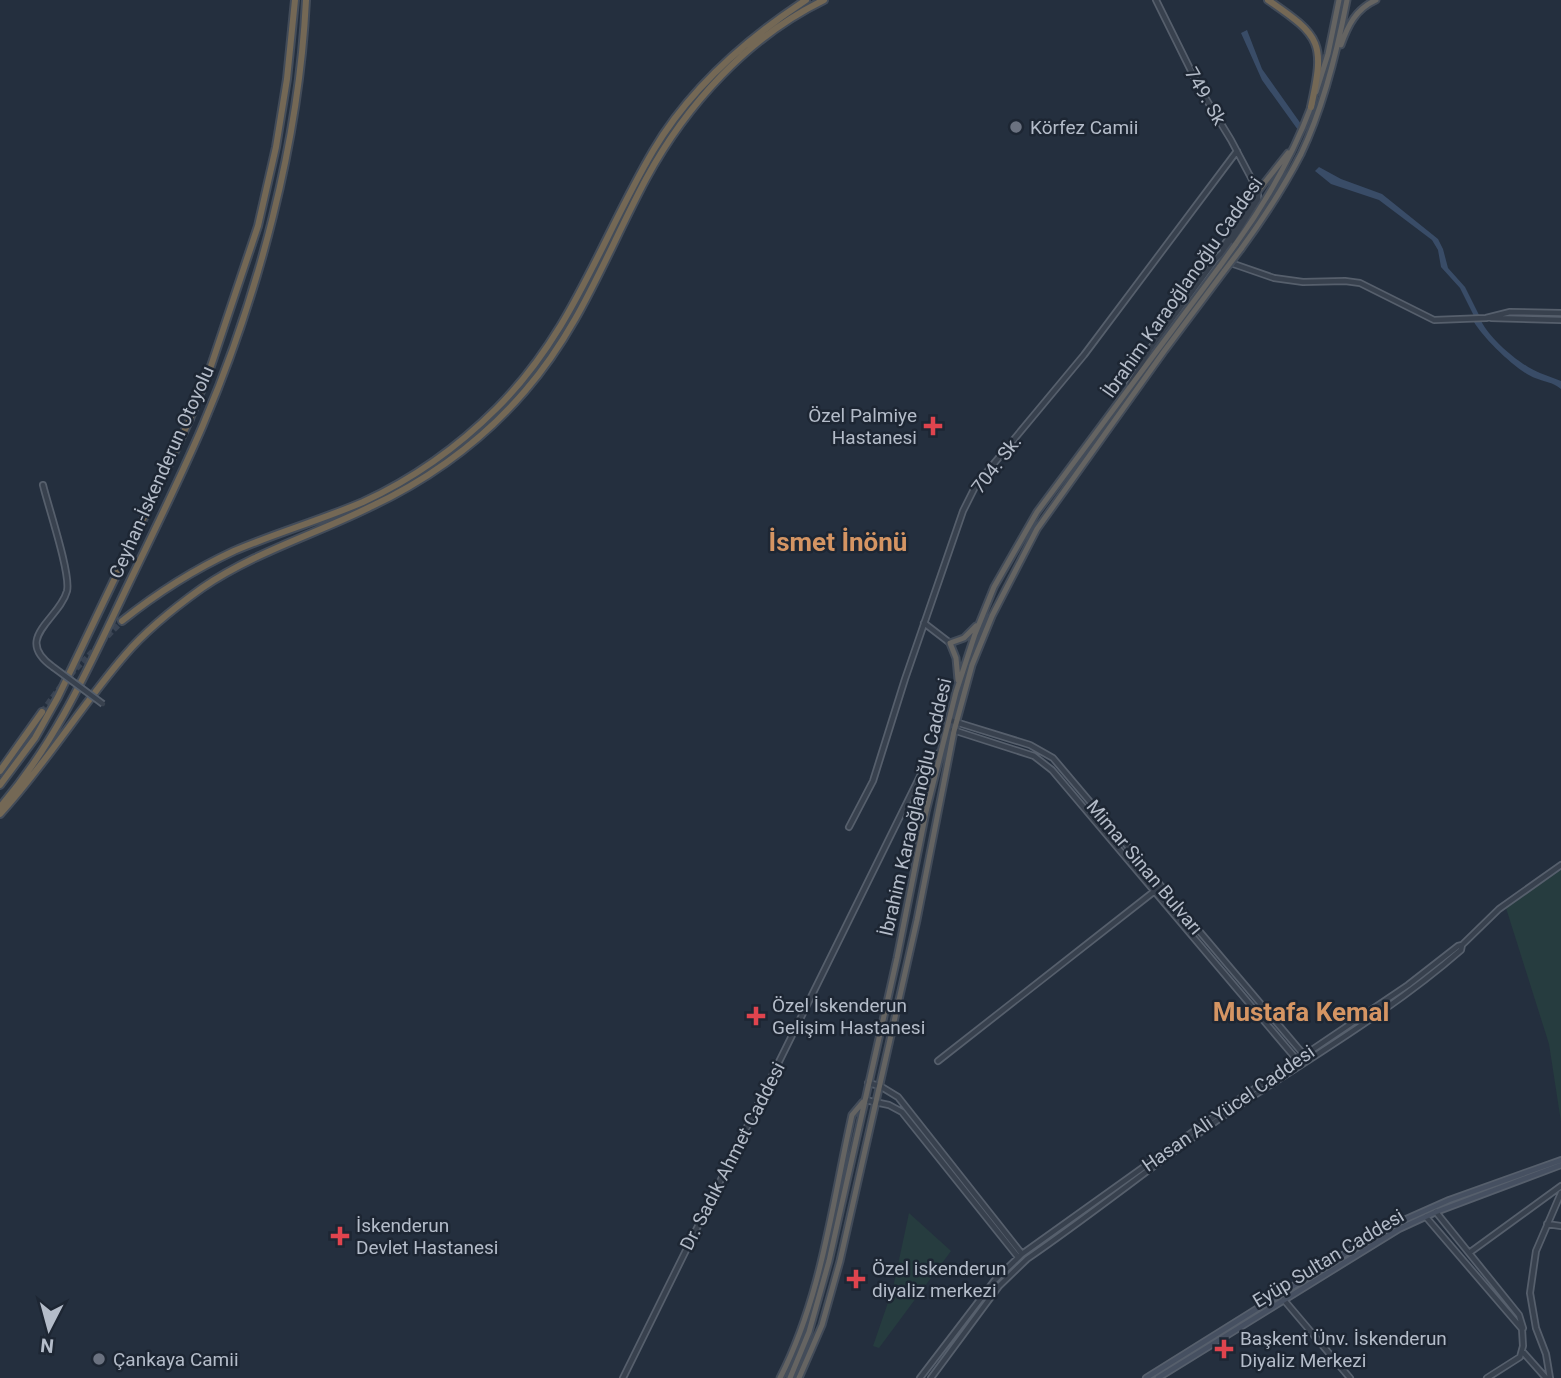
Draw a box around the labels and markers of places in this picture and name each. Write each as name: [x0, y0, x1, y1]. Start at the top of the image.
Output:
place label: Körfez Camii: [1030, 116, 1138, 139]
marker: Körfez Camii: [1008, 119, 1024, 135]
place label: Özel Palmiye Hastanesi: [808, 404, 917, 449]
marker: Özel Palmiye Hastanesi: [923, 416, 943, 436]
place label: Özel İskenderun Gelişim Hastanesi: [772, 994, 925, 1039]
marker: Özel İskenderun Gelişim Hastanesi: [746, 1006, 766, 1026]
place label: İskenderun Devlet Hastanesi: [356, 1214, 499, 1259]
marker: İskenderun Devlet Hastanesi: [330, 1226, 350, 1246]
place label: Özel iskenderun diyaliz merkezi: [872, 1257, 1006, 1302]
marker: Özel iskenderun diyaliz merkezi: [846, 1269, 866, 1289]
place label: Başkent Ünv. İskenderun Diyaliz Merkezi: [1240, 1327, 1447, 1372]
marker: Başkent Ünv. İskenderun Diyaliz Merkezi: [1214, 1339, 1234, 1359]
place label: Çankaya Camii: [113, 1348, 239, 1371]
marker: Çankaya Camii: [91, 1351, 107, 1367]

